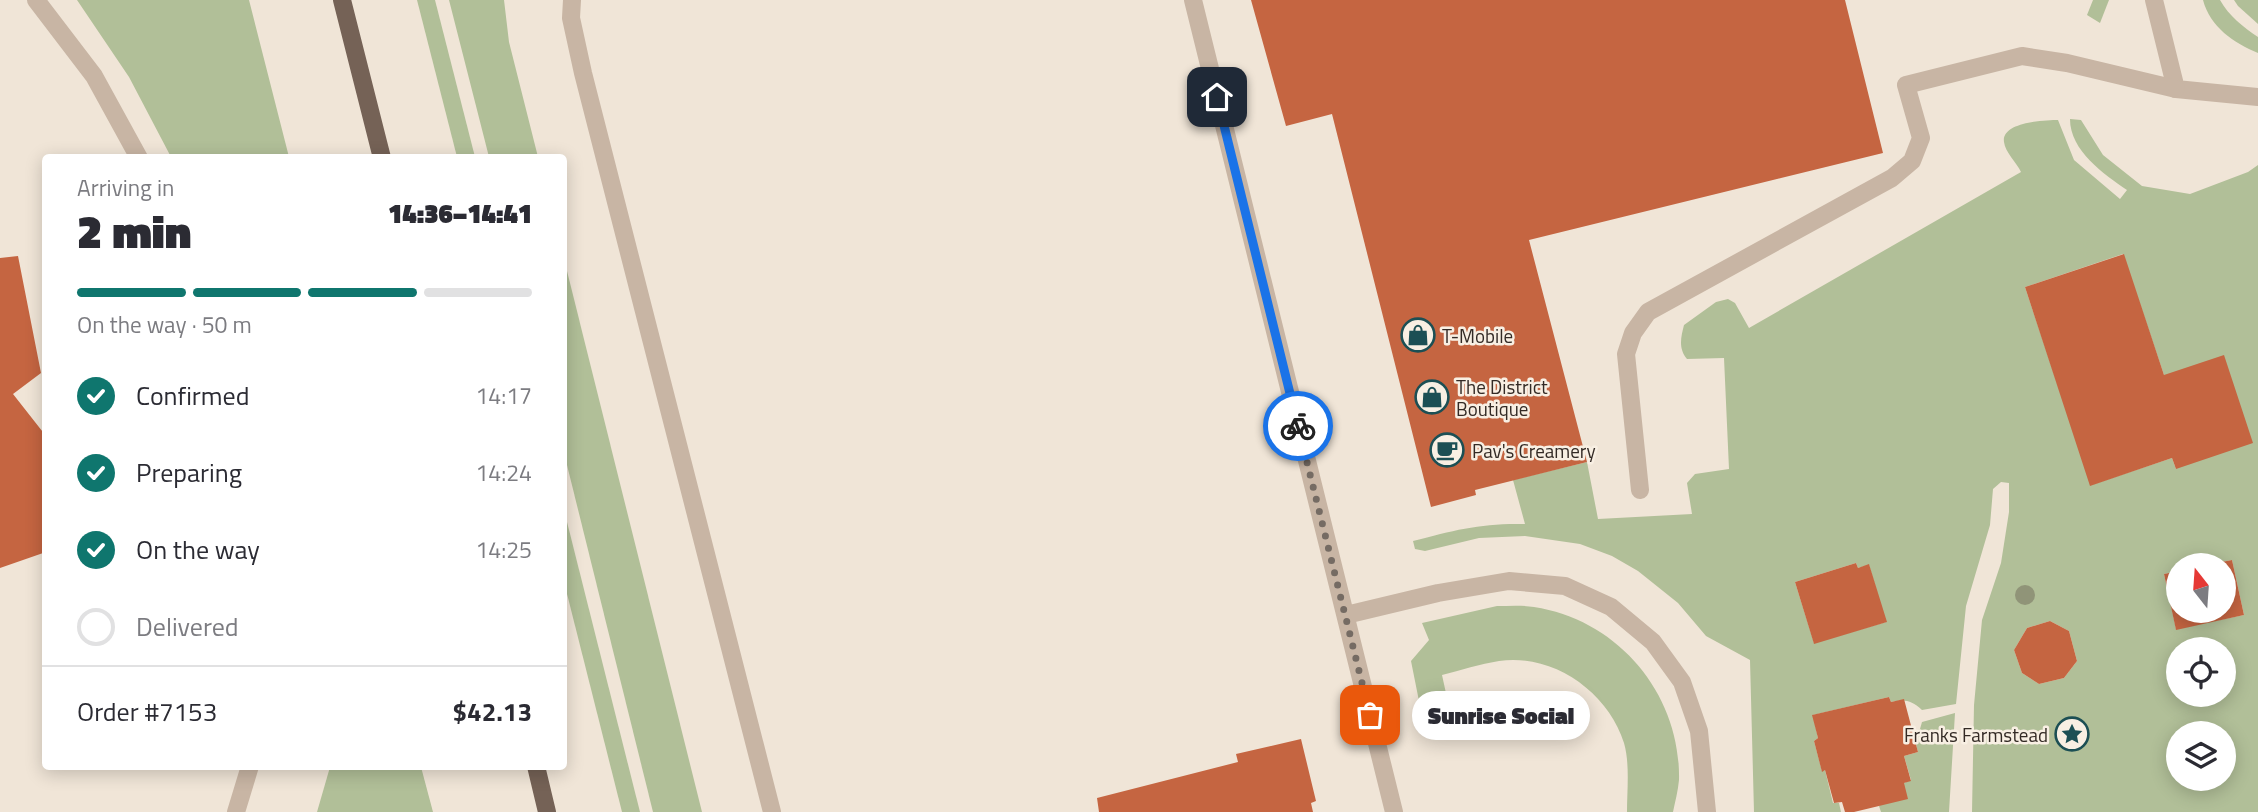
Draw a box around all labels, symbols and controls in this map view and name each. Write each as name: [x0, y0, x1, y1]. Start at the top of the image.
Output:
pin: [1187, 67, 1247, 127]
icon: home: [1198, 78, 1236, 116]
text: Arriving in: [77, 170, 174, 205]
text: 14:36–14:41: [388, 194, 532, 233]
text: 2 min: [77, 196, 191, 266]
text: On the way · 50 m: [77, 307, 252, 342]
shop icon: T-Mobile: [1399, 316, 1437, 354]
place label: T-Mobile: [1442, 321, 1513, 350]
place label: The District Boutique: [1456, 372, 1548, 423]
text: Confirmed: [136, 376, 250, 415]
icon: check: [77, 377, 115, 415]
text: 14:17: [475, 378, 532, 413]
shop icon: The District Boutique: [1413, 378, 1451, 416]
courier: [1263, 391, 1333, 461]
icon: bike: [1279, 407, 1317, 445]
cafe icon: Pav's Creamery: [1428, 431, 1466, 469]
place label: Pav's Creamery: [1472, 436, 1596, 465]
text: Preparing: [136, 453, 242, 492]
icon: check: [77, 454, 115, 492]
text: 14:24: [475, 455, 532, 490]
text: On the way: [136, 530, 260, 569]
icon: check: [77, 531, 115, 569]
text: 14:25: [475, 532, 532, 567]
north arrow: [2166, 553, 2236, 623]
map controls: [2166, 553, 2236, 791]
text: Delivered: [136, 607, 239, 646]
button: locate: [2166, 637, 2236, 707]
pin: [1340, 685, 1400, 745]
callout: Sunrise Social: [1412, 690, 1590, 740]
text: Order #7153: [77, 692, 217, 731]
text: $42.13: [453, 692, 532, 731]
icon: bag: [1351, 696, 1389, 734]
text: Sunrise Social: [1428, 698, 1574, 733]
place icon: Franks Farmstead: [2053, 715, 2091, 753]
place label: Franks Farmstead: [1904, 720, 2048, 749]
button: layers: [2166, 721, 2236, 791]

